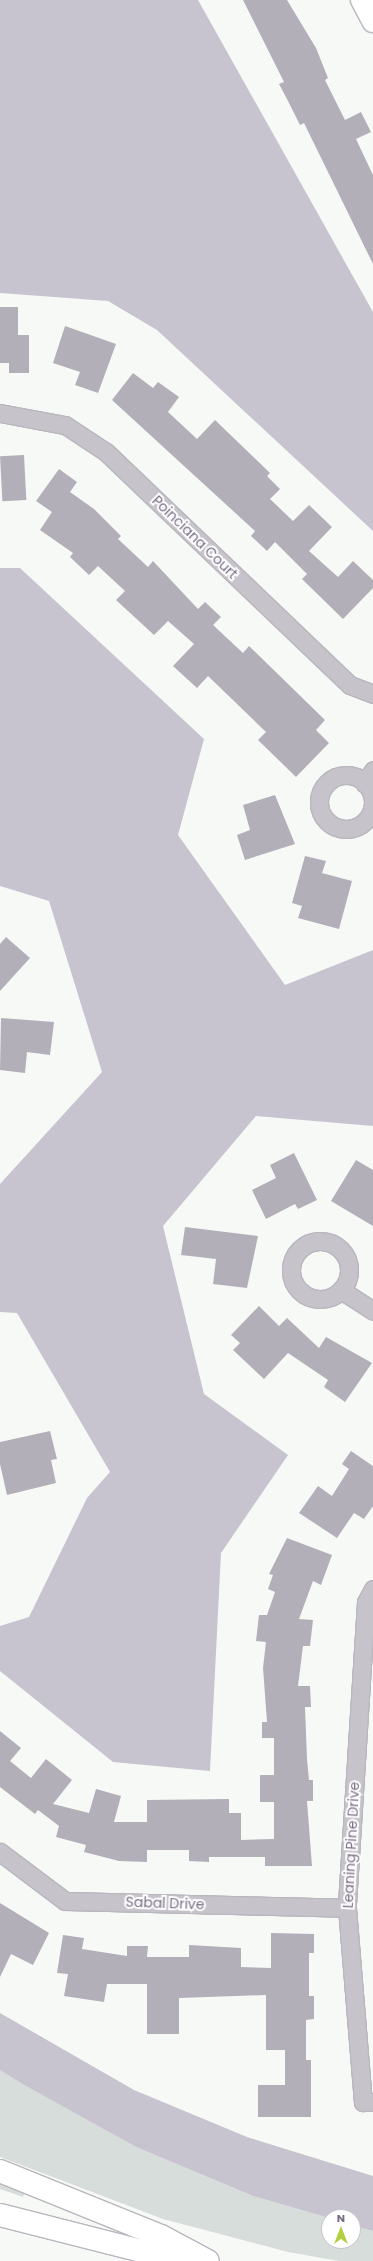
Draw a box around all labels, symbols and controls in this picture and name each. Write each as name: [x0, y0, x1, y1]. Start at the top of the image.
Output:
street label: Poinciana Court: [149, 492, 241, 582]
street label: Leaning Pine Drive: [339, 1781, 363, 1909]
street label: Sabal Drive: [125, 1893, 205, 1913]
north arrow: [321, 2209, 361, 2249]
text: N: [337, 2210, 345, 2226]

